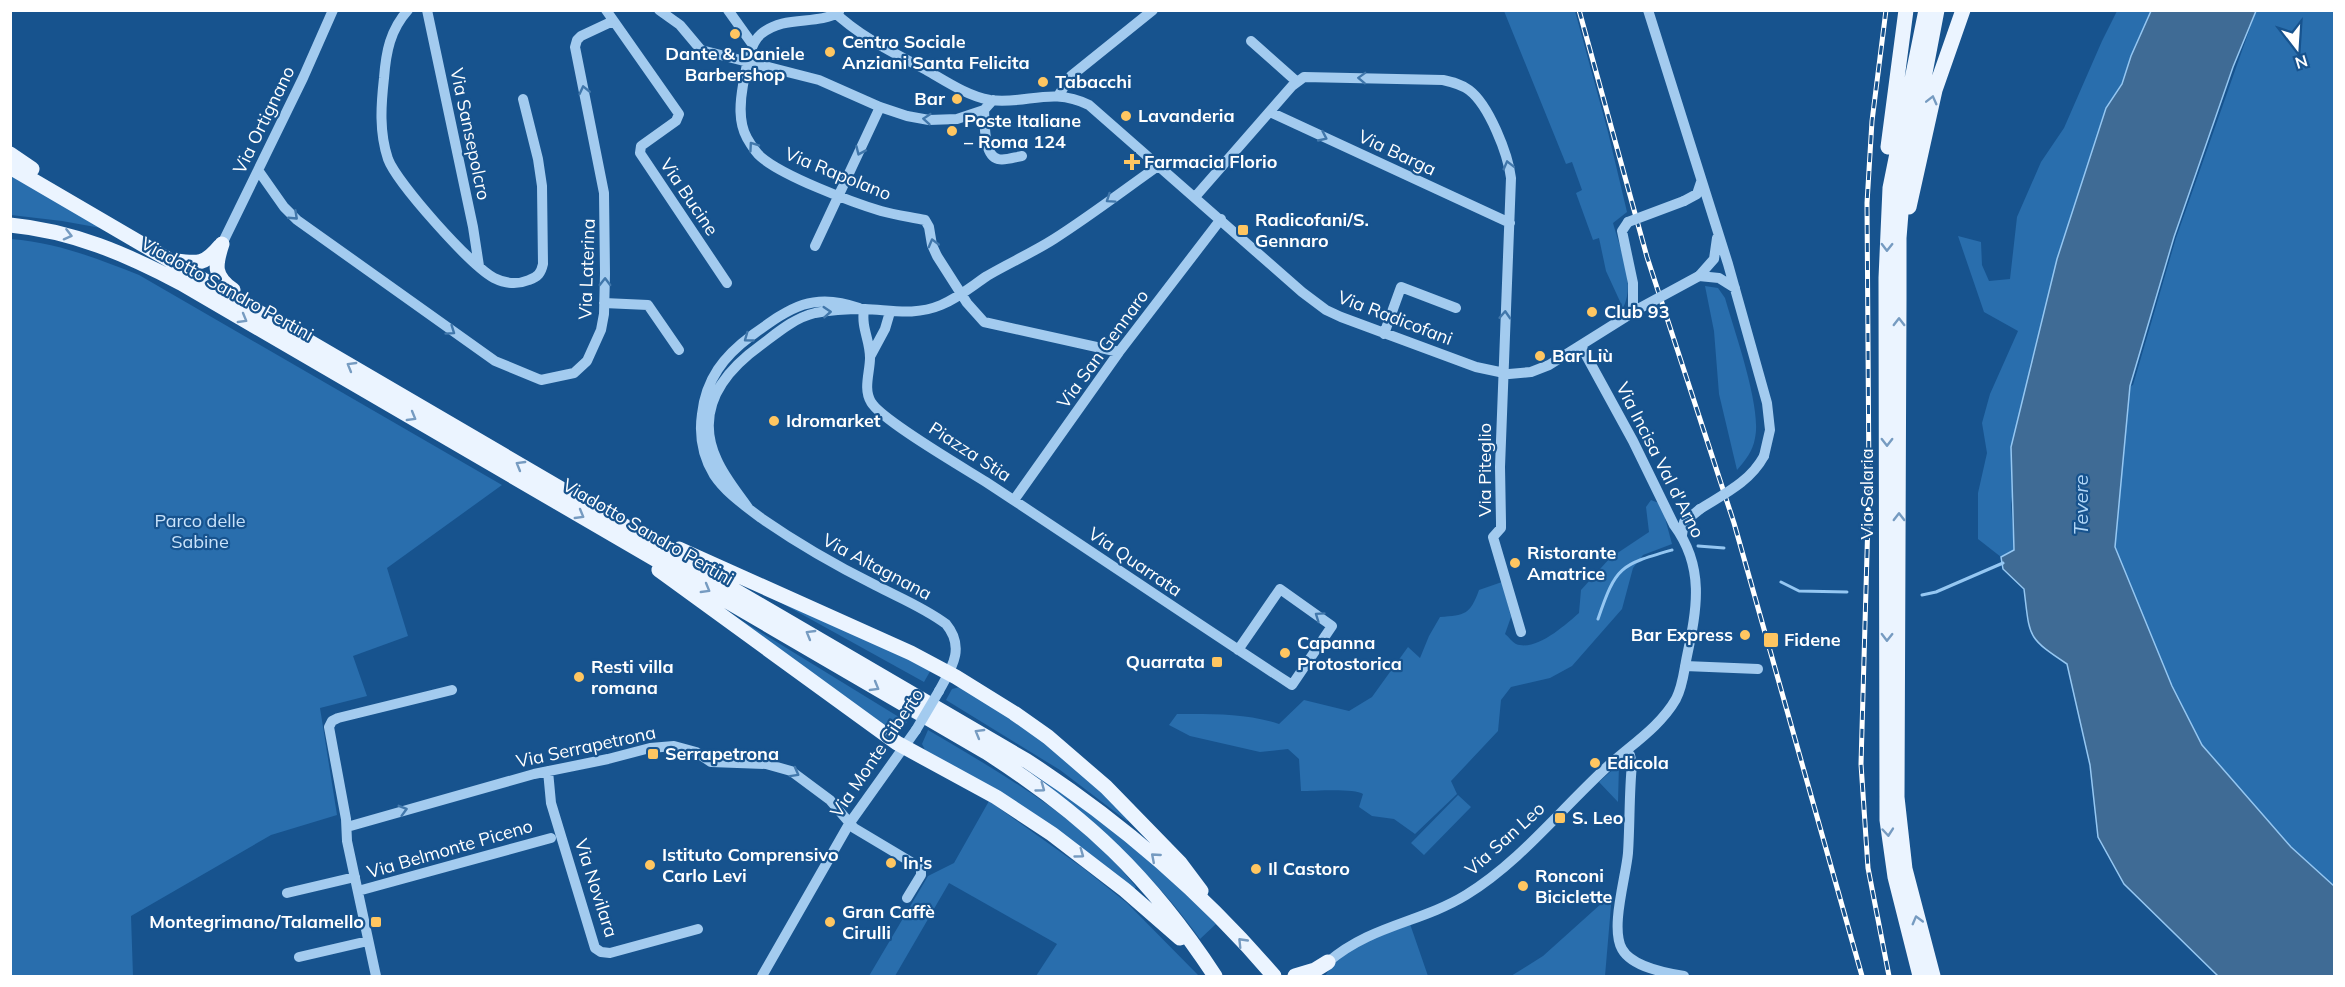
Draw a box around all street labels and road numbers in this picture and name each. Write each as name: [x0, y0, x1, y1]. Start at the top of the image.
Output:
street label: Via Ortignano: [228, 62, 300, 177]
street label: Via Sansepolcro: [445, 66, 496, 202]
street label: Via Barga: [1355, 124, 1440, 181]
street label: Via Rapolano: [782, 142, 895, 205]
street label: Via Bucine: [655, 154, 724, 240]
street label: Via Laterina: [573, 218, 600, 320]
street label: Viadotto Sandro Pertini: [137, 231, 318, 346]
street label: Via San Gennaro: [1052, 285, 1153, 413]
street label: Via Radicofani: [1334, 285, 1456, 350]
street label: Via Incisa Val d'Arno: [1611, 378, 1710, 542]
street label: Piazza Stia: [925, 416, 1016, 487]
street label: Via Piteglio: [1473, 423, 1496, 517]
street label: Via Salaria: [1855, 448, 1878, 540]
street label: Viadotto Sandro Pertini: [558, 473, 738, 590]
street label: Via Quarrata: [1084, 522, 1187, 601]
street label: Via Altagnana: [819, 528, 936, 605]
street label: Via Monte Giberto: [825, 684, 928, 822]
street label: Via Serrapetrona: [514, 720, 658, 773]
street label: Via San Leo: [1460, 797, 1549, 880]
street label: Via Belmonte Piceno: [364, 814, 535, 883]
street label: Via Novilara: [570, 836, 623, 940]

